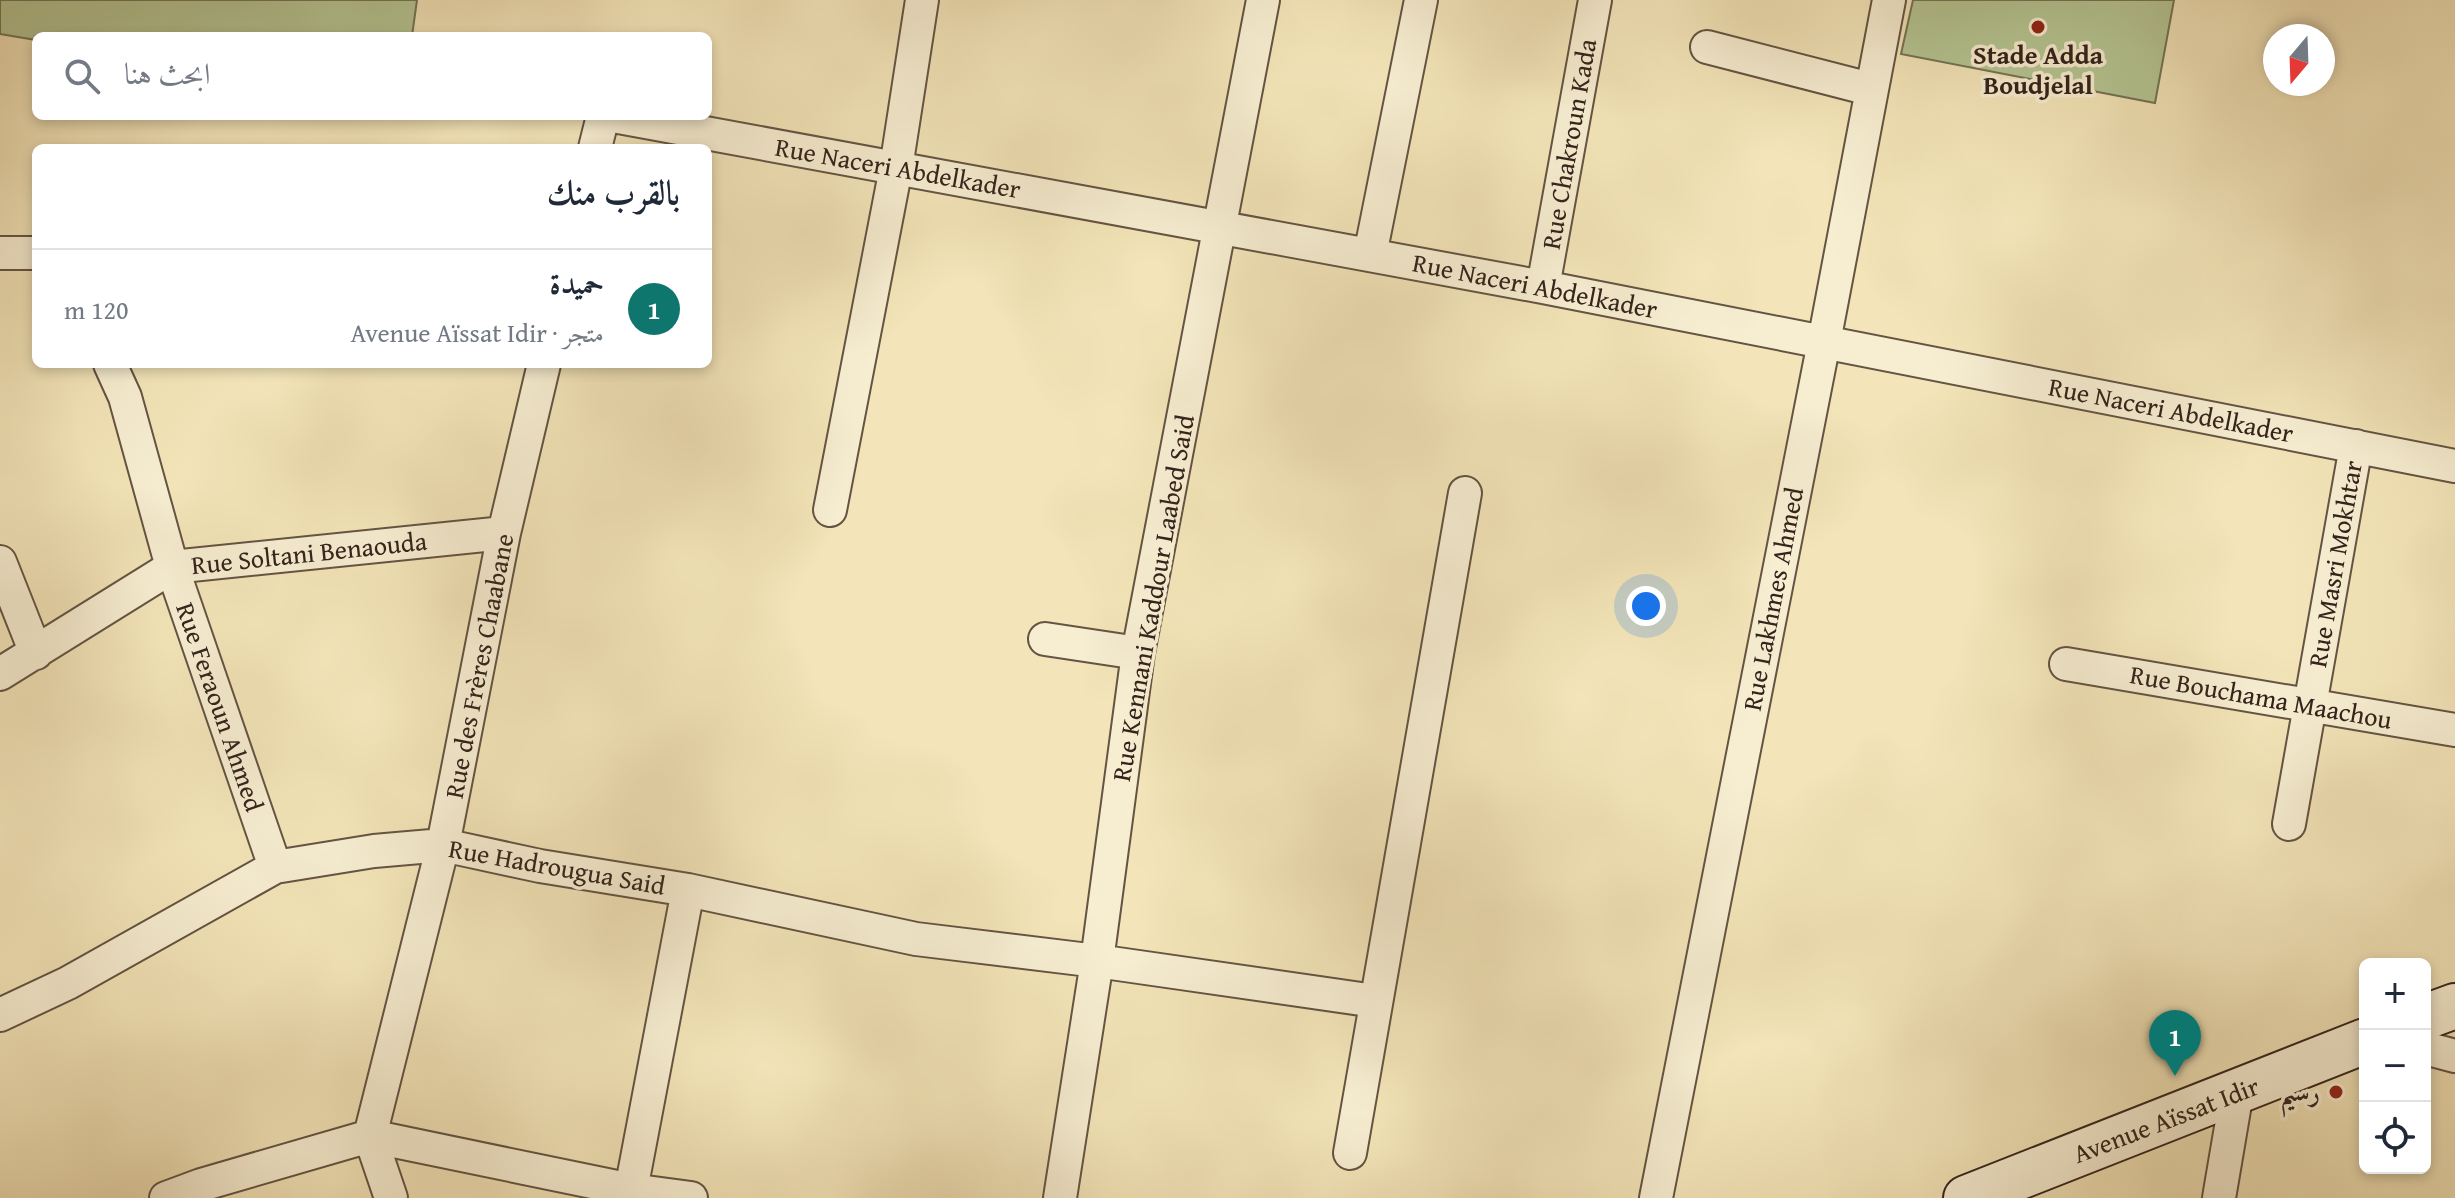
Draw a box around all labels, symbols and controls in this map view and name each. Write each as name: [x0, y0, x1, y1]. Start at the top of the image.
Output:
marker: Stade Adda Boudjelal: [2029, 18, 2047, 36]
north arrow: [2263, 24, 2335, 96]
search box: [32, 32, 712, 120]
street label: Rue Chakroun Kada: [1531, 35, 1606, 252]
place label: Stade Adda Boudjelal: [1973, 35, 2104, 104]
text: ابحث هنا: [124, 51, 211, 95]
icon: search: [60, 54, 104, 98]
street label: Rue Naceri Abdelkader: [772, 127, 1024, 208]
text: بالقرب منك: [547, 167, 680, 216]
street label: Rue Naceri Abdelkader: [1409, 243, 1661, 328]
text: حميدة: [550, 261, 604, 305]
text: 120 m: [64, 290, 129, 329]
text: 1: [647, 290, 661, 329]
text: متجر · Avenue Aïssat Idir: [351, 313, 604, 352]
street label: Rue Naceri Abdelkader: [2045, 367, 2297, 452]
street label: Rue Kennani Kaddour Laabed Said: [1101, 411, 1204, 784]
street label: Rue Masri Mokhtar: [2297, 457, 2372, 670]
street label: Rue Lakhmes Ahmed: [1732, 484, 1813, 714]
street label: Rue Soltani Benaouda: [189, 521, 429, 584]
street label: Rue des Frères Chaabane: [434, 530, 523, 802]
your location: [1626, 586, 1666, 626]
street label: Rue Feraoun Ahmed: [166, 597, 275, 817]
street label: Rue Bouchama Maachou: [2127, 654, 2395, 739]
street label: Rue Hadrougua Said: [446, 828, 669, 905]
map controls: [2359, 958, 2431, 1174]
button: +: [2359, 958, 2431, 1030]
pin: 1: [2149, 1010, 2201, 1076]
button: −: [2359, 1030, 2431, 1102]
street label: Avenue Aïssat Idir: [2067, 1066, 2265, 1173]
place label: رسيم: [2280, 1072, 2320, 1118]
marker: رسيم: [2327, 1083, 2345, 1101]
button: locate: [2359, 1102, 2431, 1174]

